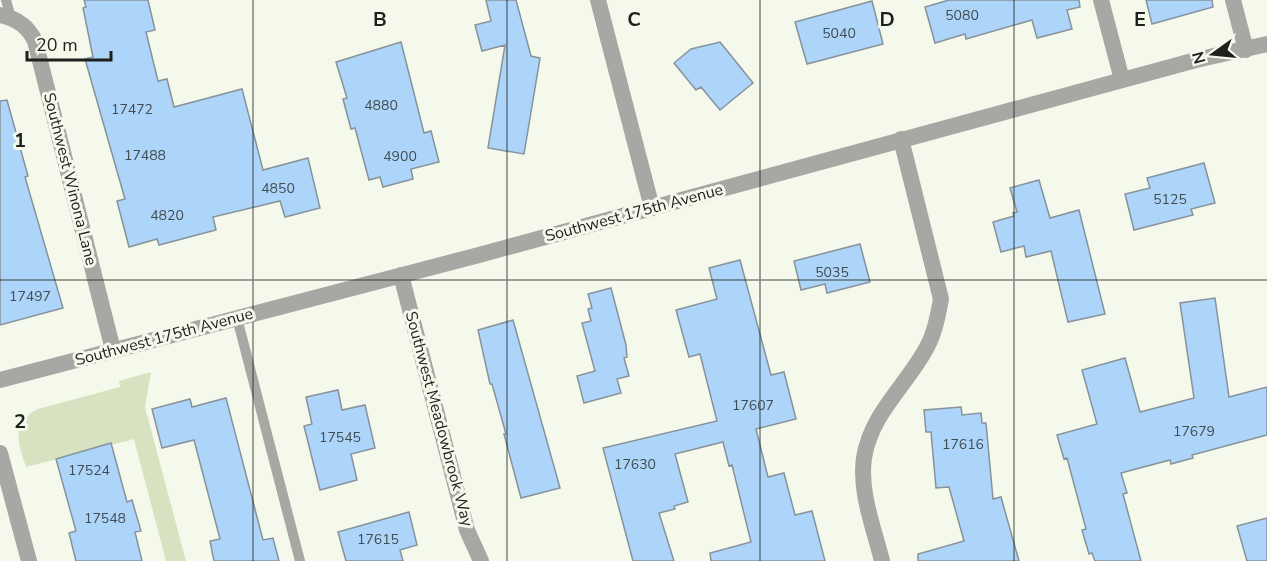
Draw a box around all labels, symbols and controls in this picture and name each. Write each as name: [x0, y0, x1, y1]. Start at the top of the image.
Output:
text: B: [373, 6, 387, 33]
text: C: [627, 6, 641, 33]
text: D: [879, 6, 895, 33]
house number: 5080: [945, 6, 979, 25]
text: E: [1134, 6, 1146, 33]
scale bar: [27, 24, 111, 62]
house number: 5040: [822, 24, 856, 43]
north arrow: [1183, 24, 1243, 84]
text: 20 m: [36, 33, 78, 57]
text: N: [1187, 49, 1212, 66]
street label: Southwest Winona Lane: [38, 90, 102, 268]
house number: 4880: [364, 96, 398, 115]
house number: 17472: [111, 100, 153, 119]
text: 1: [14, 127, 26, 154]
house number: 17488: [124, 146, 166, 165]
house number: 4900: [383, 147, 417, 166]
house number: 4850: [261, 179, 295, 198]
street label: Southwest 175th Avenue: [542, 179, 726, 247]
house number: 5125: [1153, 190, 1187, 209]
house number: 4820: [150, 206, 184, 225]
house number: 5035: [815, 263, 849, 282]
house number: 17497: [9, 287, 51, 306]
street label: Southwest 175th Avenue: [72, 303, 256, 371]
street label: Southwest Meadowbrook Way: [400, 309, 479, 530]
house number: 17607: [732, 396, 774, 415]
text: 2: [14, 408, 26, 435]
house number: 17679: [1173, 422, 1215, 441]
house number: 17545: [319, 428, 361, 447]
house number: 17616: [942, 435, 984, 454]
house number: 17630: [614, 455, 656, 474]
house number: 17524: [68, 461, 110, 480]
house number: 17548: [84, 509, 126, 528]
house number: 17615: [357, 530, 399, 549]

